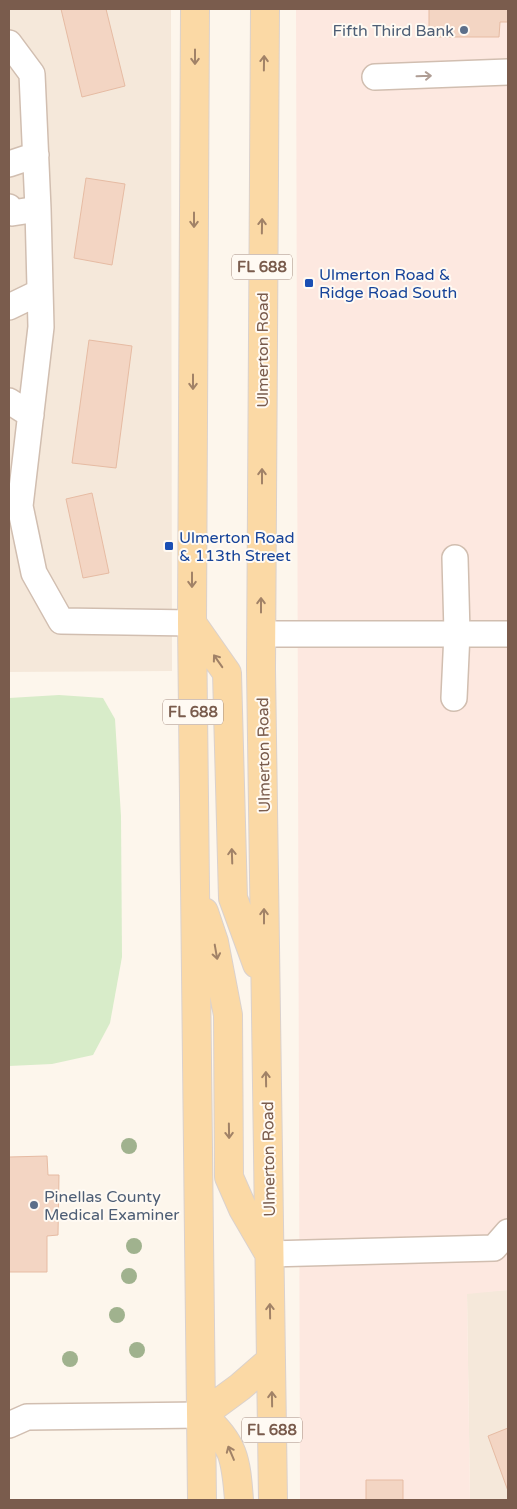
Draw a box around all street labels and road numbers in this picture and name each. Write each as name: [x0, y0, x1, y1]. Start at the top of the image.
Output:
road number: FL 688: [232, 254, 292, 280]
street label: Ulmerton Road: [253, 292, 273, 408]
street label: Ulmerton Road: [253, 697, 275, 813]
road number: FL 688: [163, 700, 223, 724]
street label: Ulmerton Road: [258, 1101, 280, 1217]
road number: FL 688: [242, 1418, 302, 1442]

